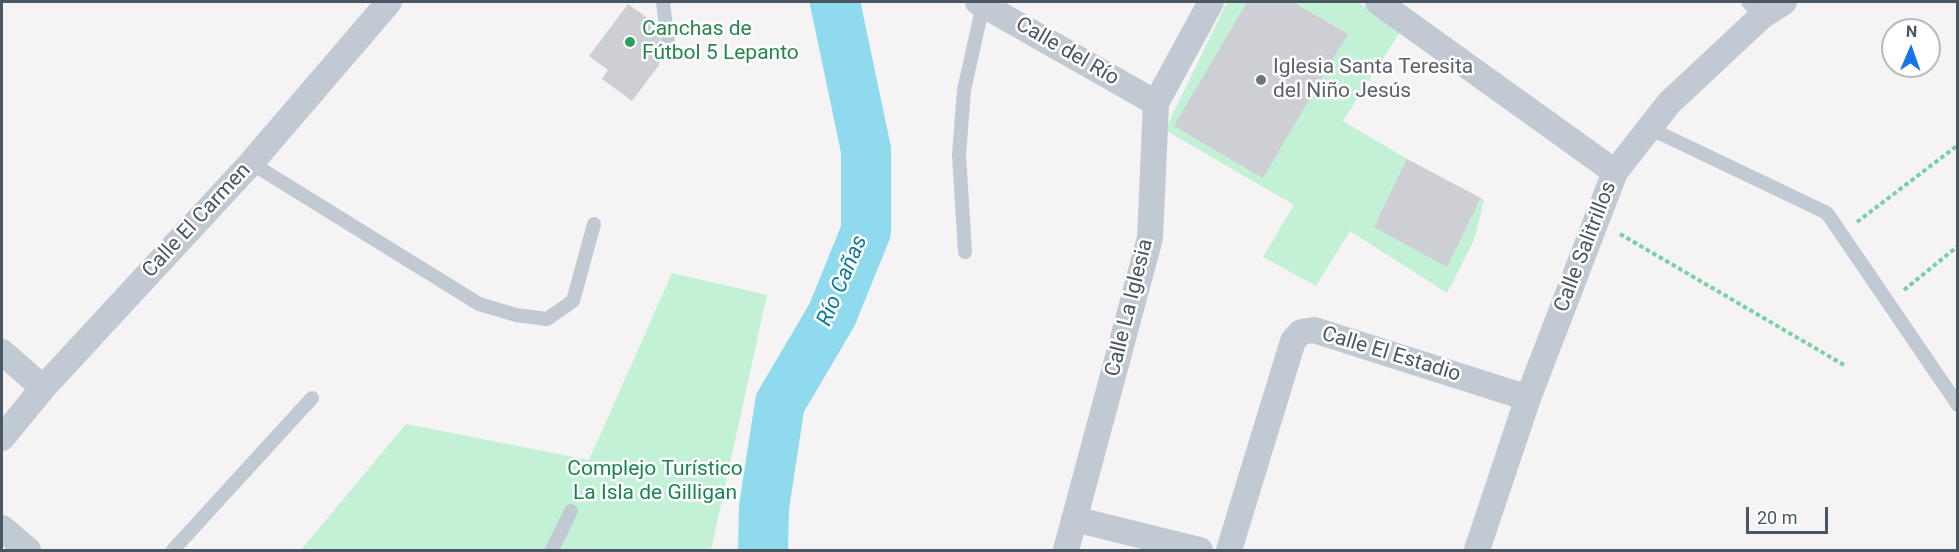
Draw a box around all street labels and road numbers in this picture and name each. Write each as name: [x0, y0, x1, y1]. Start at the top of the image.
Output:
street label: Calle del Río: [1011, 12, 1123, 92]
street label: Calle El Carmen: [138, 159, 256, 283]
street label: Calle Salitrillos: [1550, 178, 1622, 316]
street label: Calle La Iglesia: [1101, 237, 1159, 379]
street label: Calle El Estadio: [1319, 322, 1463, 388]

